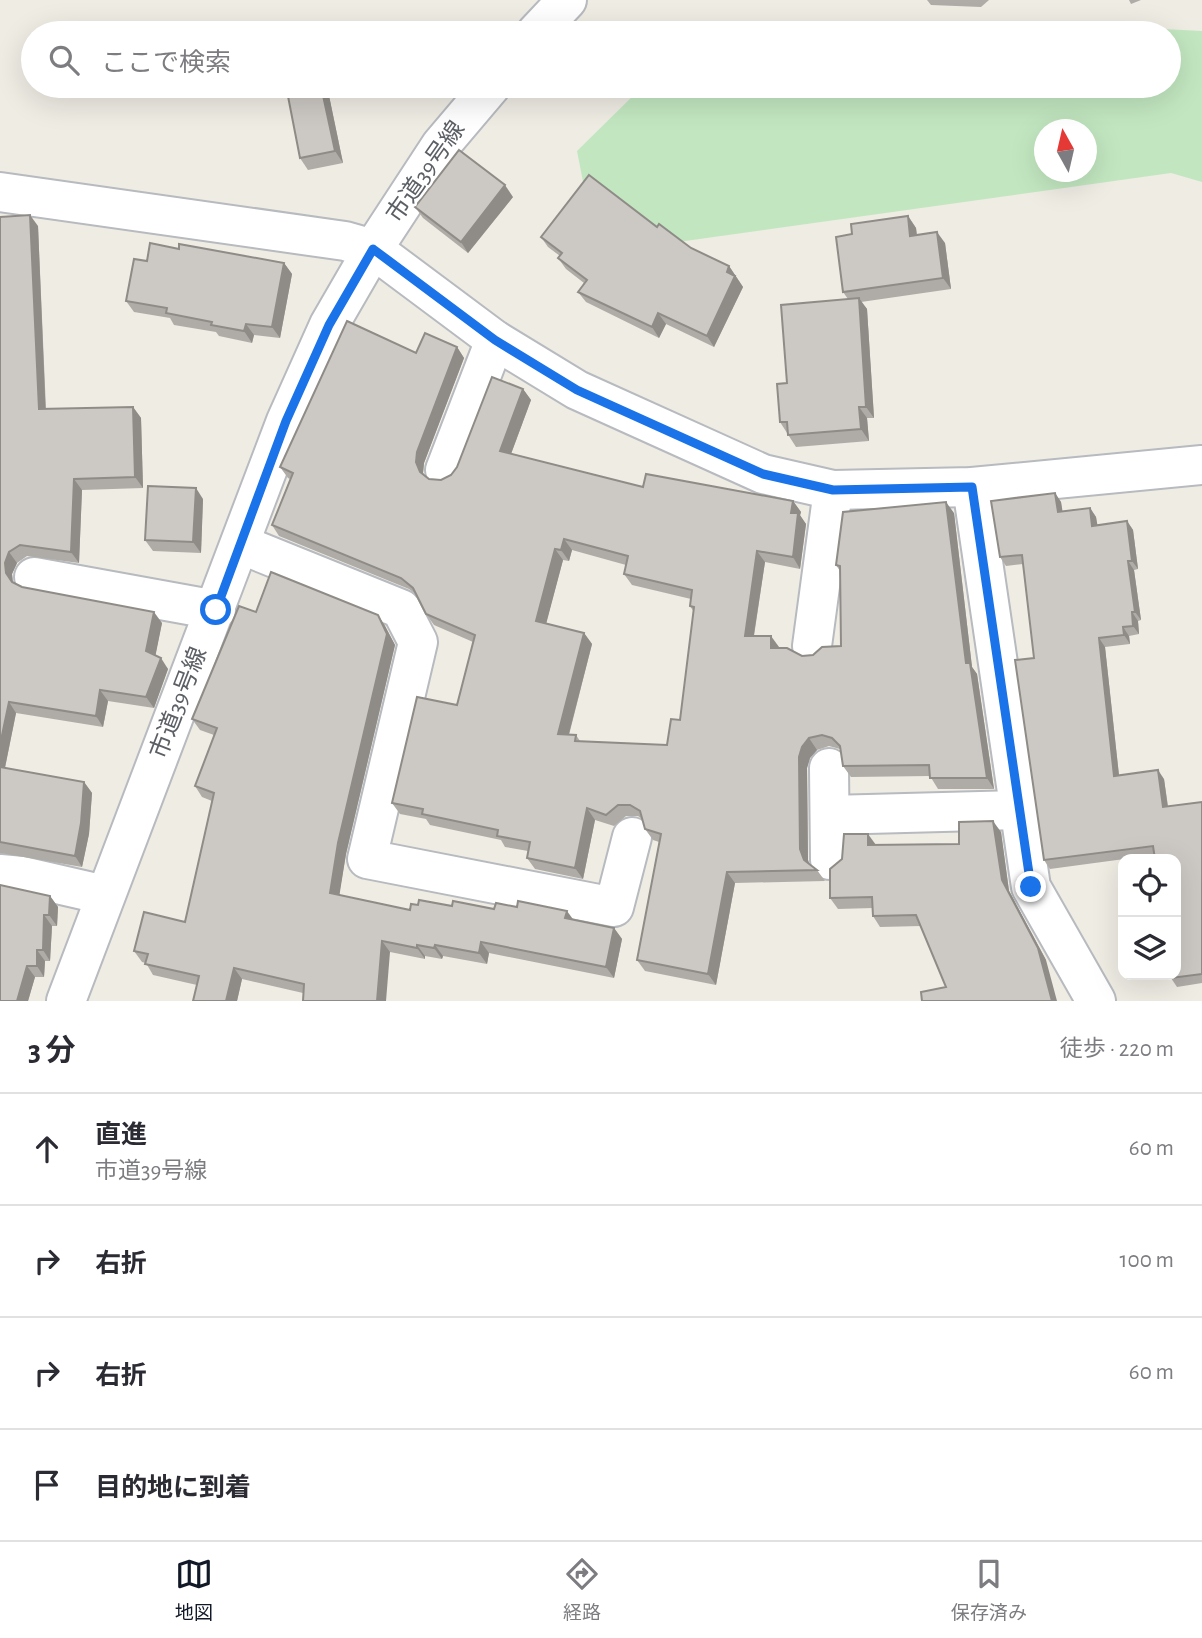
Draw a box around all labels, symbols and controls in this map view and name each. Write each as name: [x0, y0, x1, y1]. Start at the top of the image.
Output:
search box: [21, 21, 1181, 98]
icon: search: [45, 41, 83, 79]
text: ここで検索: [101, 50, 231, 76]
street label: 市道39号線: [381, 116, 469, 227]
north arrow: [1034, 119, 1097, 182]
route start: [200, 594, 231, 625]
street label: 市道39号線: [145, 643, 211, 762]
map controls: [1118, 854, 1181, 980]
button: locate: [1118, 854, 1181, 917]
route end: [1015, 871, 1046, 902]
button: layers: [1118, 917, 1181, 980]
text: 3 分: [28, 1036, 75, 1066]
text: 徒歩 · 220 m: [1060, 1038, 1174, 1061]
text: 直進: [95, 1122, 147, 1148]
icon: ahead: [28, 1130, 66, 1168]
text: 60 m: [1129, 1137, 1174, 1160]
text: 市道39号線: [95, 1160, 207, 1183]
icon: right: [28, 1242, 66, 1280]
text: 100 m: [1120, 1249, 1174, 1272]
text: 右折: [95, 1251, 147, 1277]
icon: right: [28, 1354, 66, 1392]
text: 60 m: [1129, 1361, 1174, 1384]
text: 右折: [95, 1363, 147, 1389]
icon: arrive: [28, 1466, 66, 1504]
text: 目的地に到着: [95, 1475, 251, 1501]
tab: 地図: [175, 1555, 213, 1625]
tab: 経路: [563, 1555, 601, 1625]
tab: 保存済み: [951, 1555, 1027, 1625]

